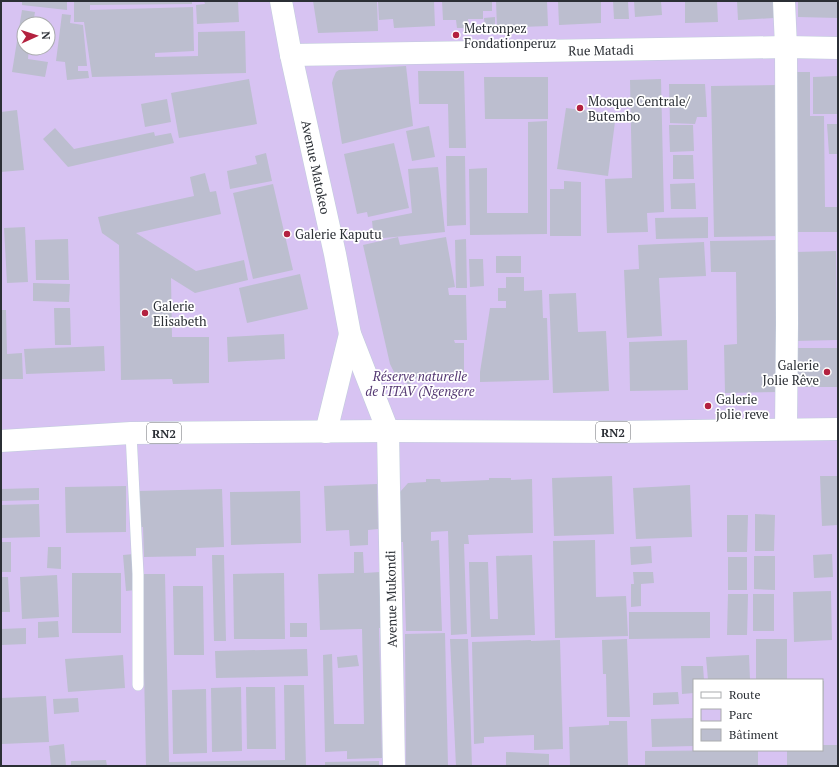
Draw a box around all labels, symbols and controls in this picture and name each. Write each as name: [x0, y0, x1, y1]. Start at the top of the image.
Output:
north arrow: [16, 16, 56, 56]
place label: Metronpez Fondationperuz: [464, 19, 556, 52]
marker: Metronpez Fondationperuz: [451, 30, 461, 40]
text: N: [39, 31, 53, 41]
street label: Rue Matadi: [568, 40, 634, 60]
place label: Mosque Centrale/ Butembo: [588, 92, 691, 125]
marker: Mosque Centrale/ Butembo: [575, 103, 585, 113]
street label: Avenue Matokeo: [297, 118, 335, 216]
place label: Galerie Kaputu: [295, 225, 382, 243]
marker: Galerie Kaputu: [282, 229, 292, 239]
place label: Galerie Elisabeth: [153, 297, 207, 330]
marker: Galerie Elisabeth: [140, 308, 150, 318]
place label: Galerie Jolie Rêve: [763, 356, 819, 389]
park label: Réserve naturelle de l'ITAV (Ngengere: [365, 367, 475, 400]
marker: Galerie Jolie Rêve: [822, 367, 832, 377]
place label: Galerie jolie reve: [716, 390, 769, 423]
marker: Galerie jolie reve: [703, 401, 713, 411]
road number: RN2: [596, 422, 630, 442]
road number: RN2: [147, 423, 181, 443]
street label: Avenue Mukondi: [381, 550, 401, 648]
legend: [693, 679, 823, 751]
text: Route: [729, 687, 760, 702]
text: Parc: [729, 707, 753, 722]
text: Bâtiment: [729, 727, 779, 742]

